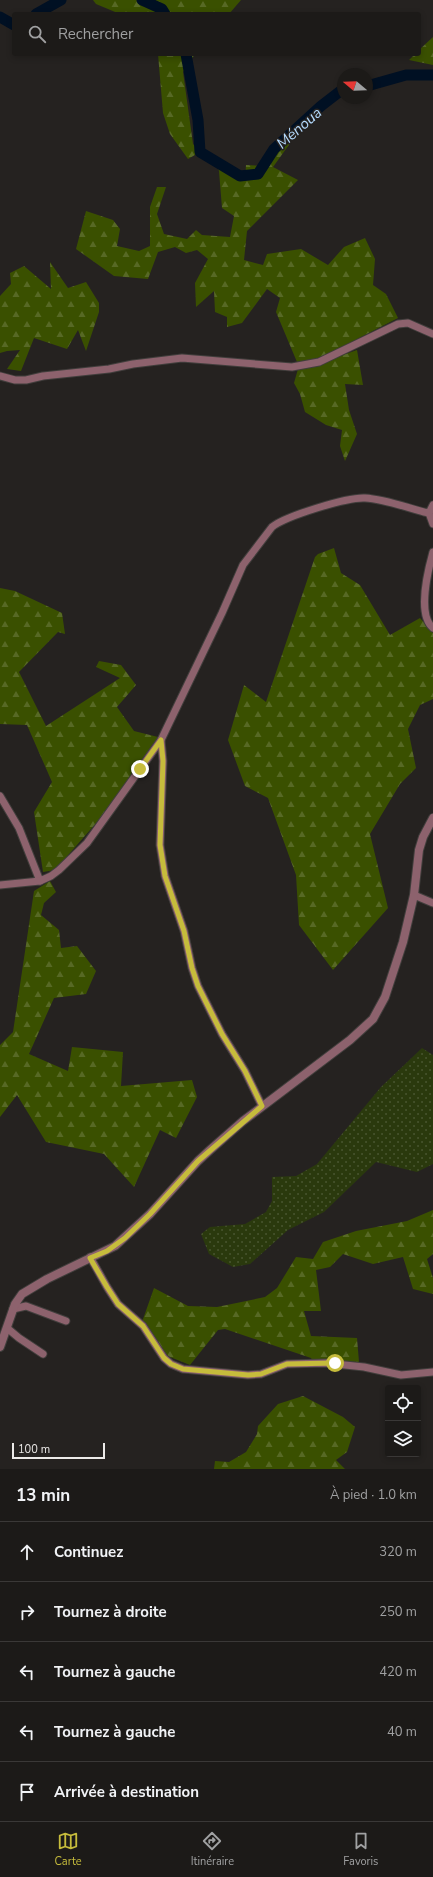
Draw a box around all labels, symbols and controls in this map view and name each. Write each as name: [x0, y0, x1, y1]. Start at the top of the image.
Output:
search box: [12, 12, 421, 56]
icon: search: [26, 23, 48, 45]
text: Rechercher: [58, 24, 133, 44]
north arrow: [337, 68, 373, 104]
water label: Ménoua: [272, 103, 326, 153]
route end: [131, 760, 149, 778]
route start: [326, 1354, 344, 1372]
map controls: [385, 1385, 421, 1457]
button: locate: [385, 1385, 421, 1421]
button: layers: [385, 1421, 421, 1457]
scale bar: [12, 1441, 105, 1460]
text: 100 m: [18, 1442, 50, 1457]
text: 13 min: [16, 1484, 70, 1507]
text: À pied · 1.0 km: [330, 1486, 417, 1504]
icon: ahead: [16, 1541, 38, 1563]
text: Continuez: [54, 1542, 123, 1562]
text: 320 m: [379, 1543, 417, 1561]
icon: right: [16, 1601, 38, 1623]
text: Tournez à droite: [54, 1602, 167, 1622]
text: 250 m: [379, 1603, 417, 1621]
icon: left: [16, 1661, 38, 1683]
text: Tournez à gauche: [54, 1662, 176, 1682]
text: 420 m: [379, 1663, 417, 1681]
icon: left: [16, 1721, 38, 1743]
text: Tournez à gauche: [54, 1722, 176, 1742]
text: 40 m: [387, 1723, 417, 1741]
icon: arrive: [16, 1781, 38, 1803]
text: Arrivée à destination: [54, 1782, 199, 1802]
tab: Carte: [55, 1830, 82, 1869]
tab: Itinéraire: [191, 1830, 234, 1869]
tab: Favoris: [343, 1830, 378, 1869]

